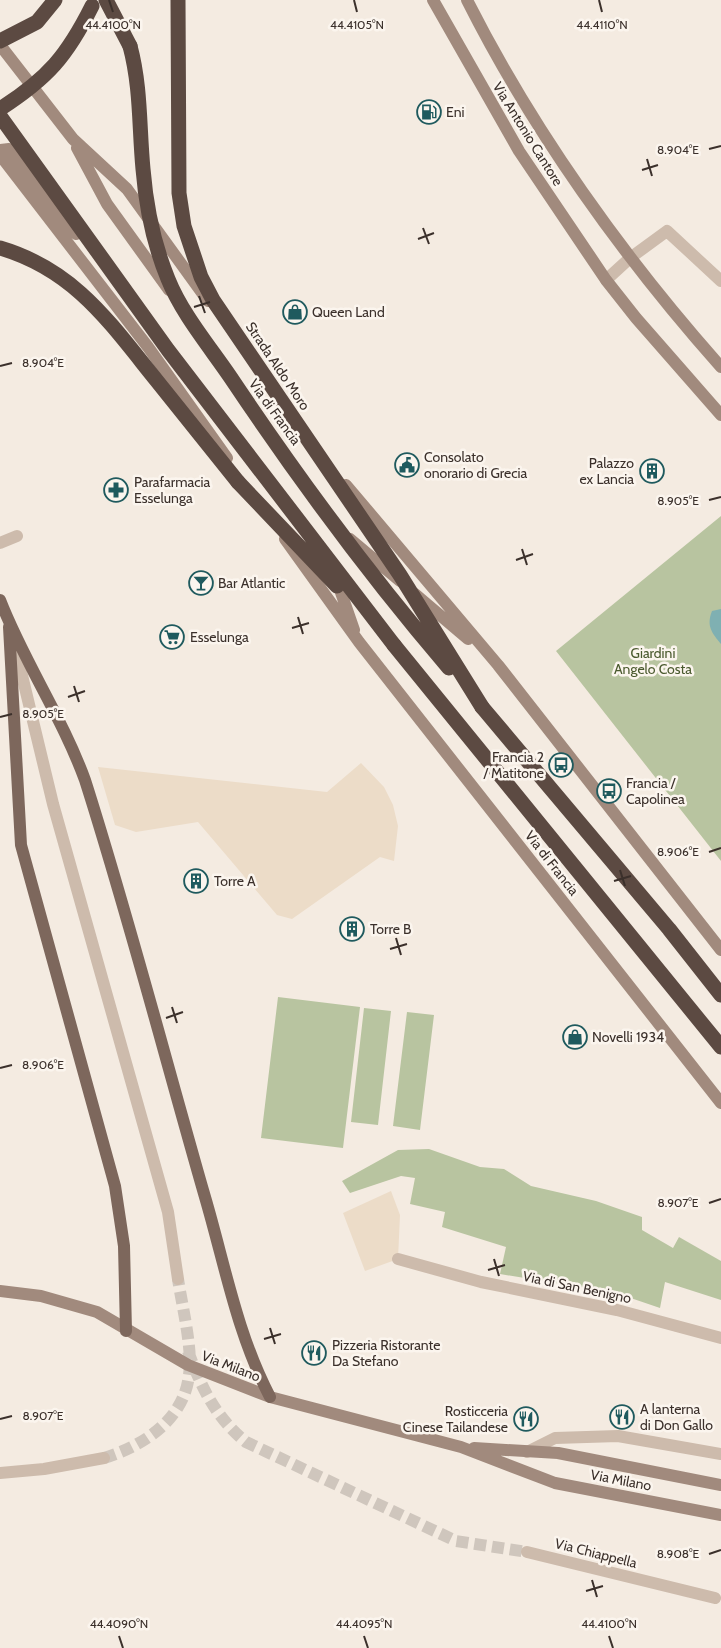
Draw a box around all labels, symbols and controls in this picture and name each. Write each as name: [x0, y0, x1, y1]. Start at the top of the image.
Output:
text: 44.4100°N: [85, 17, 141, 32]
text: 44.4105°N: [330, 17, 384, 32]
text: 44.4110°N: [576, 17, 628, 32]
street label: Via Antonio Cantore: [489, 79, 567, 189]
fuel station icon: Eni: [416, 99, 442, 125]
place label: Eni: [446, 103, 464, 121]
text: 8.904°E: [657, 142, 699, 157]
shop icon: Queen Land: [282, 299, 308, 325]
place label: Queen Land: [312, 303, 385, 321]
street label: Strada Aldo Moro: [242, 318, 314, 414]
text: 8.904°E: [22, 355, 64, 370]
street label: Via di Francia: [245, 375, 305, 449]
place label: Consolato onorario di Grecia: [424, 448, 527, 482]
public building icon: Consolato onorario di Grecia: [394, 452, 420, 478]
place label: Palazzo ex Lancia: [580, 454, 634, 488]
building icon: Palazzo ex Lancia: [639, 458, 665, 484]
place label: Parafarmacia Esselunga: [134, 473, 211, 507]
pharmacy icon: Parafarmacia Esselunga: [103, 477, 129, 503]
text: 8.905°E: [657, 493, 699, 508]
bar icon: Bar Atlantic: [188, 570, 214, 596]
place label: Bar Atlantic: [218, 574, 285, 592]
supermarket icon: Esselunga: [159, 624, 185, 650]
place label: Esselunga: [190, 628, 249, 646]
park label: Giardini Angelo Costa: [614, 644, 692, 678]
text: 8.905°E: [22, 706, 64, 721]
place label: Francia 2 / Matitone: [482, 748, 544, 782]
bus stop icon: Francia 2 / Matitone: [548, 752, 574, 778]
place label: Francia / Capolinea: [626, 774, 685, 808]
bus stop icon: Francia / Capolinea: [596, 778, 622, 804]
street label: Via di Francia: [521, 827, 583, 899]
text: 8.906°E: [657, 844, 699, 859]
building icon: Torre A: [183, 868, 209, 894]
place label: Torre A: [214, 872, 256, 890]
building icon: Torre B: [339, 916, 365, 942]
place label: Torre B: [370, 920, 411, 938]
shop icon: Novelli 1934: [562, 1024, 588, 1050]
place label: Novelli 1934: [592, 1028, 664, 1046]
text: 8.906°E: [22, 1057, 64, 1072]
text: 8.907°E: [657, 1195, 699, 1210]
street label: Via di San Benigno: [521, 1267, 633, 1307]
place label: Pizzeria Ristorante Da Stefano: [332, 1336, 440, 1370]
restaurant icon: Pizzeria Ristorante Da Stefano: [301, 1340, 327, 1366]
street label: Via Milano: [199, 1347, 263, 1386]
place label: A lanterna di Don Gallo: [640, 1400, 713, 1434]
place label: Rosticceria Cinese Tailandese: [403, 1402, 508, 1436]
restaurant icon: A lanterna di Don Gallo: [609, 1404, 635, 1430]
restaurant icon: Rosticceria Cinese Tailandese: [513, 1406, 539, 1432]
text: 8.907°E: [22, 1408, 64, 1423]
street label: Via Milano: [589, 1465, 653, 1495]
street label: Via Chiappella: [553, 1534, 639, 1572]
text: 8.908°E: [657, 1546, 700, 1561]
text: 44.4090°N: [90, 1616, 148, 1631]
text: 44.4095°N: [336, 1616, 392, 1631]
text: 44.4100°N: [581, 1616, 637, 1631]

